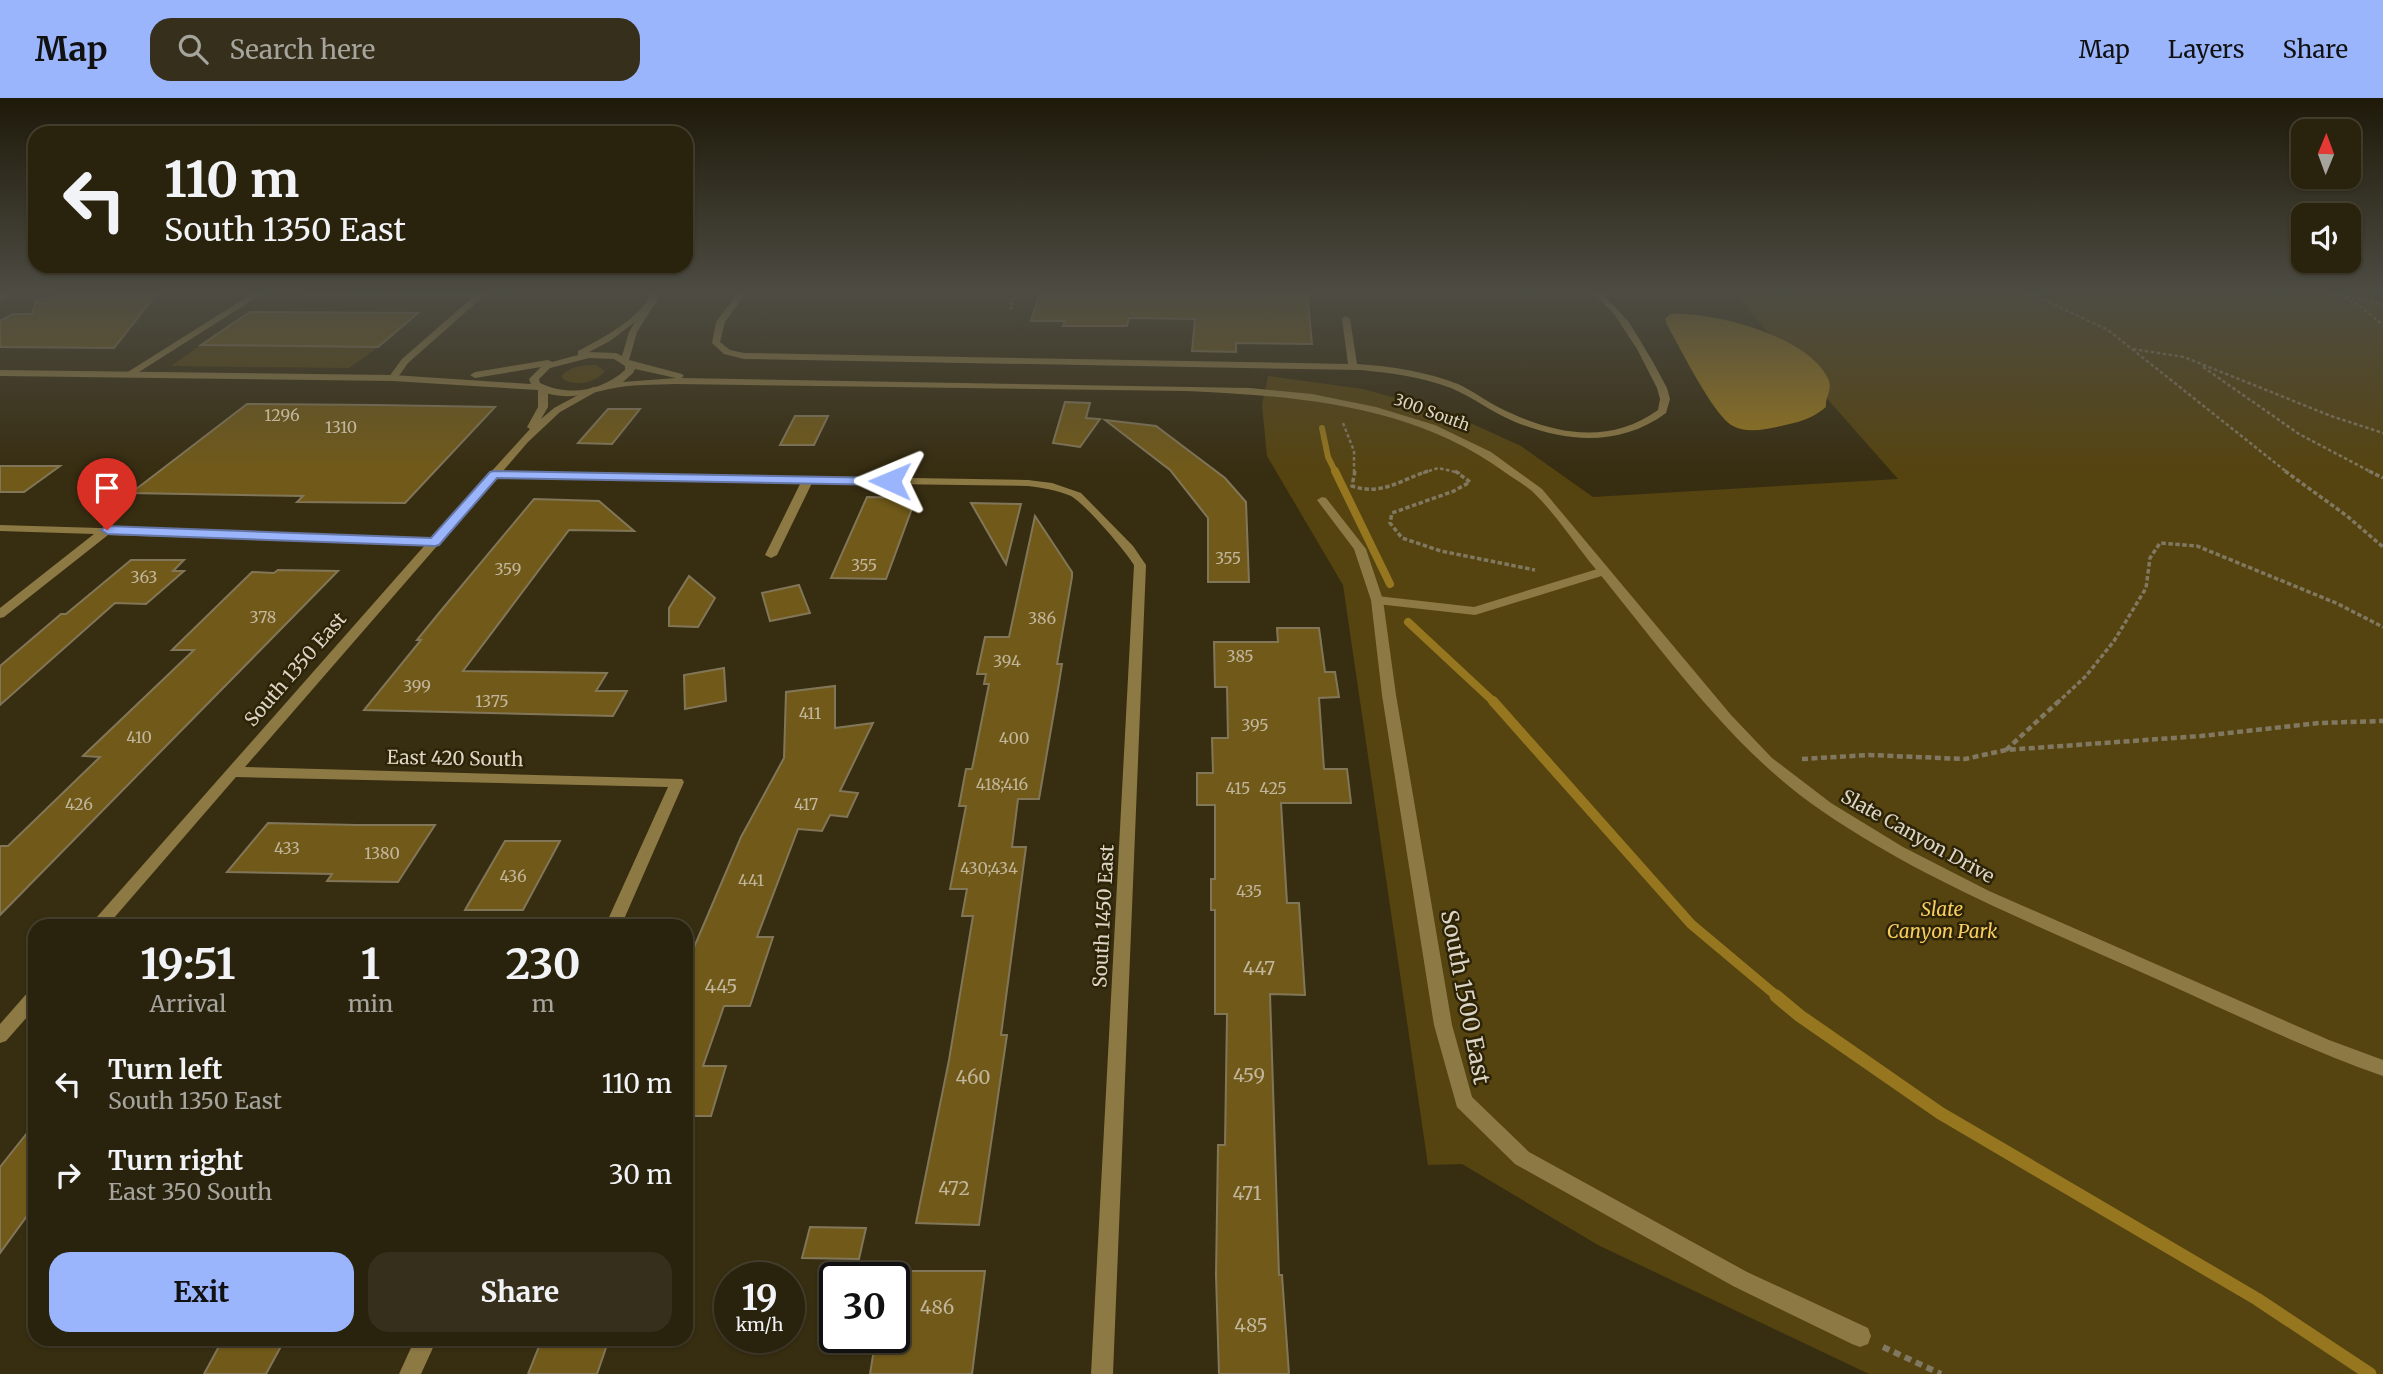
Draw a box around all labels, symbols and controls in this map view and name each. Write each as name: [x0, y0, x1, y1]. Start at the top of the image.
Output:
search box: [150, 18, 640, 81]
text: Map: [35, 29, 108, 70]
icon: search: [174, 30, 212, 68]
text: Search here: [230, 33, 375, 66]
text: Map: [2079, 34, 2130, 65]
text: Layers: [2168, 34, 2244, 65]
text: Share: [2282, 34, 2348, 65]
north arrow: [2291, 119, 2361, 189]
map controls: [2291, 119, 2361, 273]
text: 110 m: [164, 149, 299, 210]
icon: left: [49, 154, 140, 245]
button: sound: [2291, 203, 2361, 273]
text: South 1350 East: [164, 210, 406, 250]
street label: 300 South: [1391, 389, 1473, 435]
house number: 1296: [264, 405, 300, 425]
house number: 1310: [325, 417, 357, 437]
position arrow: [853, 444, 927, 518]
pin: [77, 458, 137, 530]
icon: arrive: [88, 469, 126, 507]
house number: 355: [1215, 548, 1241, 568]
house number: 355: [851, 555, 877, 575]
house number: 359: [495, 559, 521, 579]
house number: 363: [131, 567, 157, 587]
street label: South 1350 East: [239, 606, 352, 731]
house number: 378: [250, 607, 276, 627]
house number: 386: [1028, 608, 1056, 628]
house number: 385: [1226, 646, 1254, 666]
house number: 394: [993, 651, 1021, 671]
house number: 399: [403, 676, 431, 696]
house number: 1375: [475, 691, 509, 711]
house number: 411: [799, 703, 821, 723]
house number: 395: [1241, 715, 1269, 735]
house number: 410: [126, 727, 152, 747]
house number: 400: [999, 728, 1029, 748]
street label: East 420 South: [386, 745, 524, 771]
house number: 418;416: [976, 774, 1029, 794]
house number: 415: [1226, 778, 1250, 798]
house number: 425: [1259, 778, 1287, 798]
street label: Slate Canyon Drive: [1837, 784, 1999, 888]
house number: 426: [65, 794, 93, 814]
house number: 417: [794, 794, 818, 814]
house number: 433: [274, 838, 300, 858]
house number: 1380: [364, 843, 400, 863]
street label: South 1450 East: [1087, 843, 1119, 988]
house number: 430;434: [960, 858, 1018, 878]
house number: 436: [499, 866, 527, 886]
house number: 441: [738, 870, 764, 890]
house number: 435: [1236, 881, 1262, 901]
park label: Slate Canyon Park: [1887, 897, 1998, 943]
street label: South 1500 East: [1435, 907, 1497, 1087]
text: 19:51: [140, 938, 235, 990]
text: 1: [361, 938, 380, 990]
text: 230: [506, 938, 581, 990]
house number: 447: [1243, 956, 1275, 980]
house number: 445: [705, 974, 737, 998]
text: Arrival: [149, 989, 226, 1018]
text: min: [348, 989, 393, 1018]
text: m: [532, 989, 555, 1018]
text: Turn left: [108, 1053, 222, 1086]
house number: 459: [1233, 1063, 1265, 1087]
icon: left: [49, 1065, 87, 1103]
house number: 460: [955, 1065, 991, 1089]
text: 110 m: [602, 1067, 672, 1100]
text: South 1350 East: [108, 1086, 282, 1115]
text: Turn right: [108, 1144, 243, 1177]
icon: right: [49, 1156, 87, 1194]
text: 30 m: [609, 1158, 672, 1191]
house number: 472: [938, 1176, 970, 1200]
text: East 350 South: [108, 1177, 272, 1206]
house number: 471: [1233, 1181, 1262, 1205]
button: Exit: [49, 1252, 354, 1332]
button: Share: [368, 1252, 672, 1332]
speed limit sign: 30: [819, 1262, 910, 1353]
text: 19: [741, 1276, 778, 1320]
house number: 486: [920, 1295, 954, 1319]
text: km/h: [736, 1313, 783, 1336]
house number: 485: [1234, 1313, 1268, 1337]

